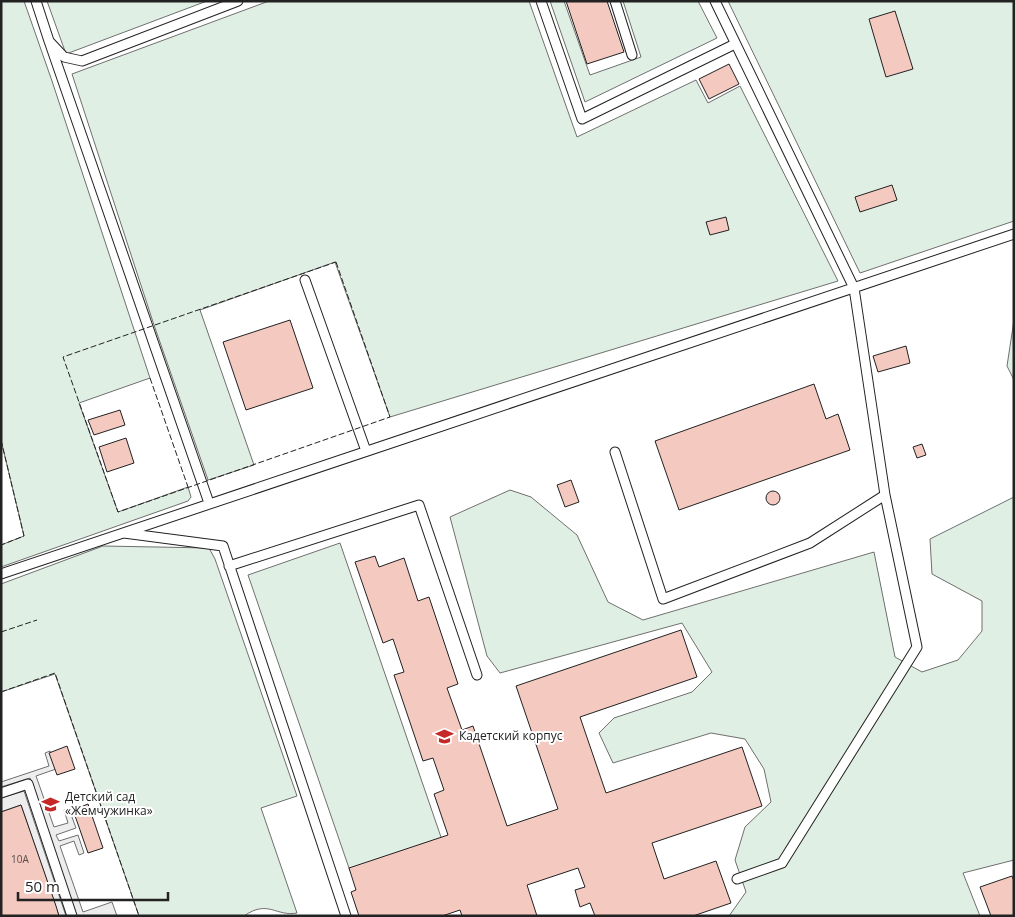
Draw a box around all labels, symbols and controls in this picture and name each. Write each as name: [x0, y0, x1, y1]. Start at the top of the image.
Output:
school or university icon: Кадетский корпус: [435, 726, 455, 746]
place label: Кадетский корпус: [459, 727, 563, 744]
place label: Детский сад «Жемчужинка»: [65, 788, 153, 819]
school or university icon: Детский сад «Жемчужинка»: [41, 794, 61, 814]
house number: 10А: [11, 852, 30, 866]
scale bar: [18, 870, 168, 902]
text: 50 m: [25, 876, 60, 896]

